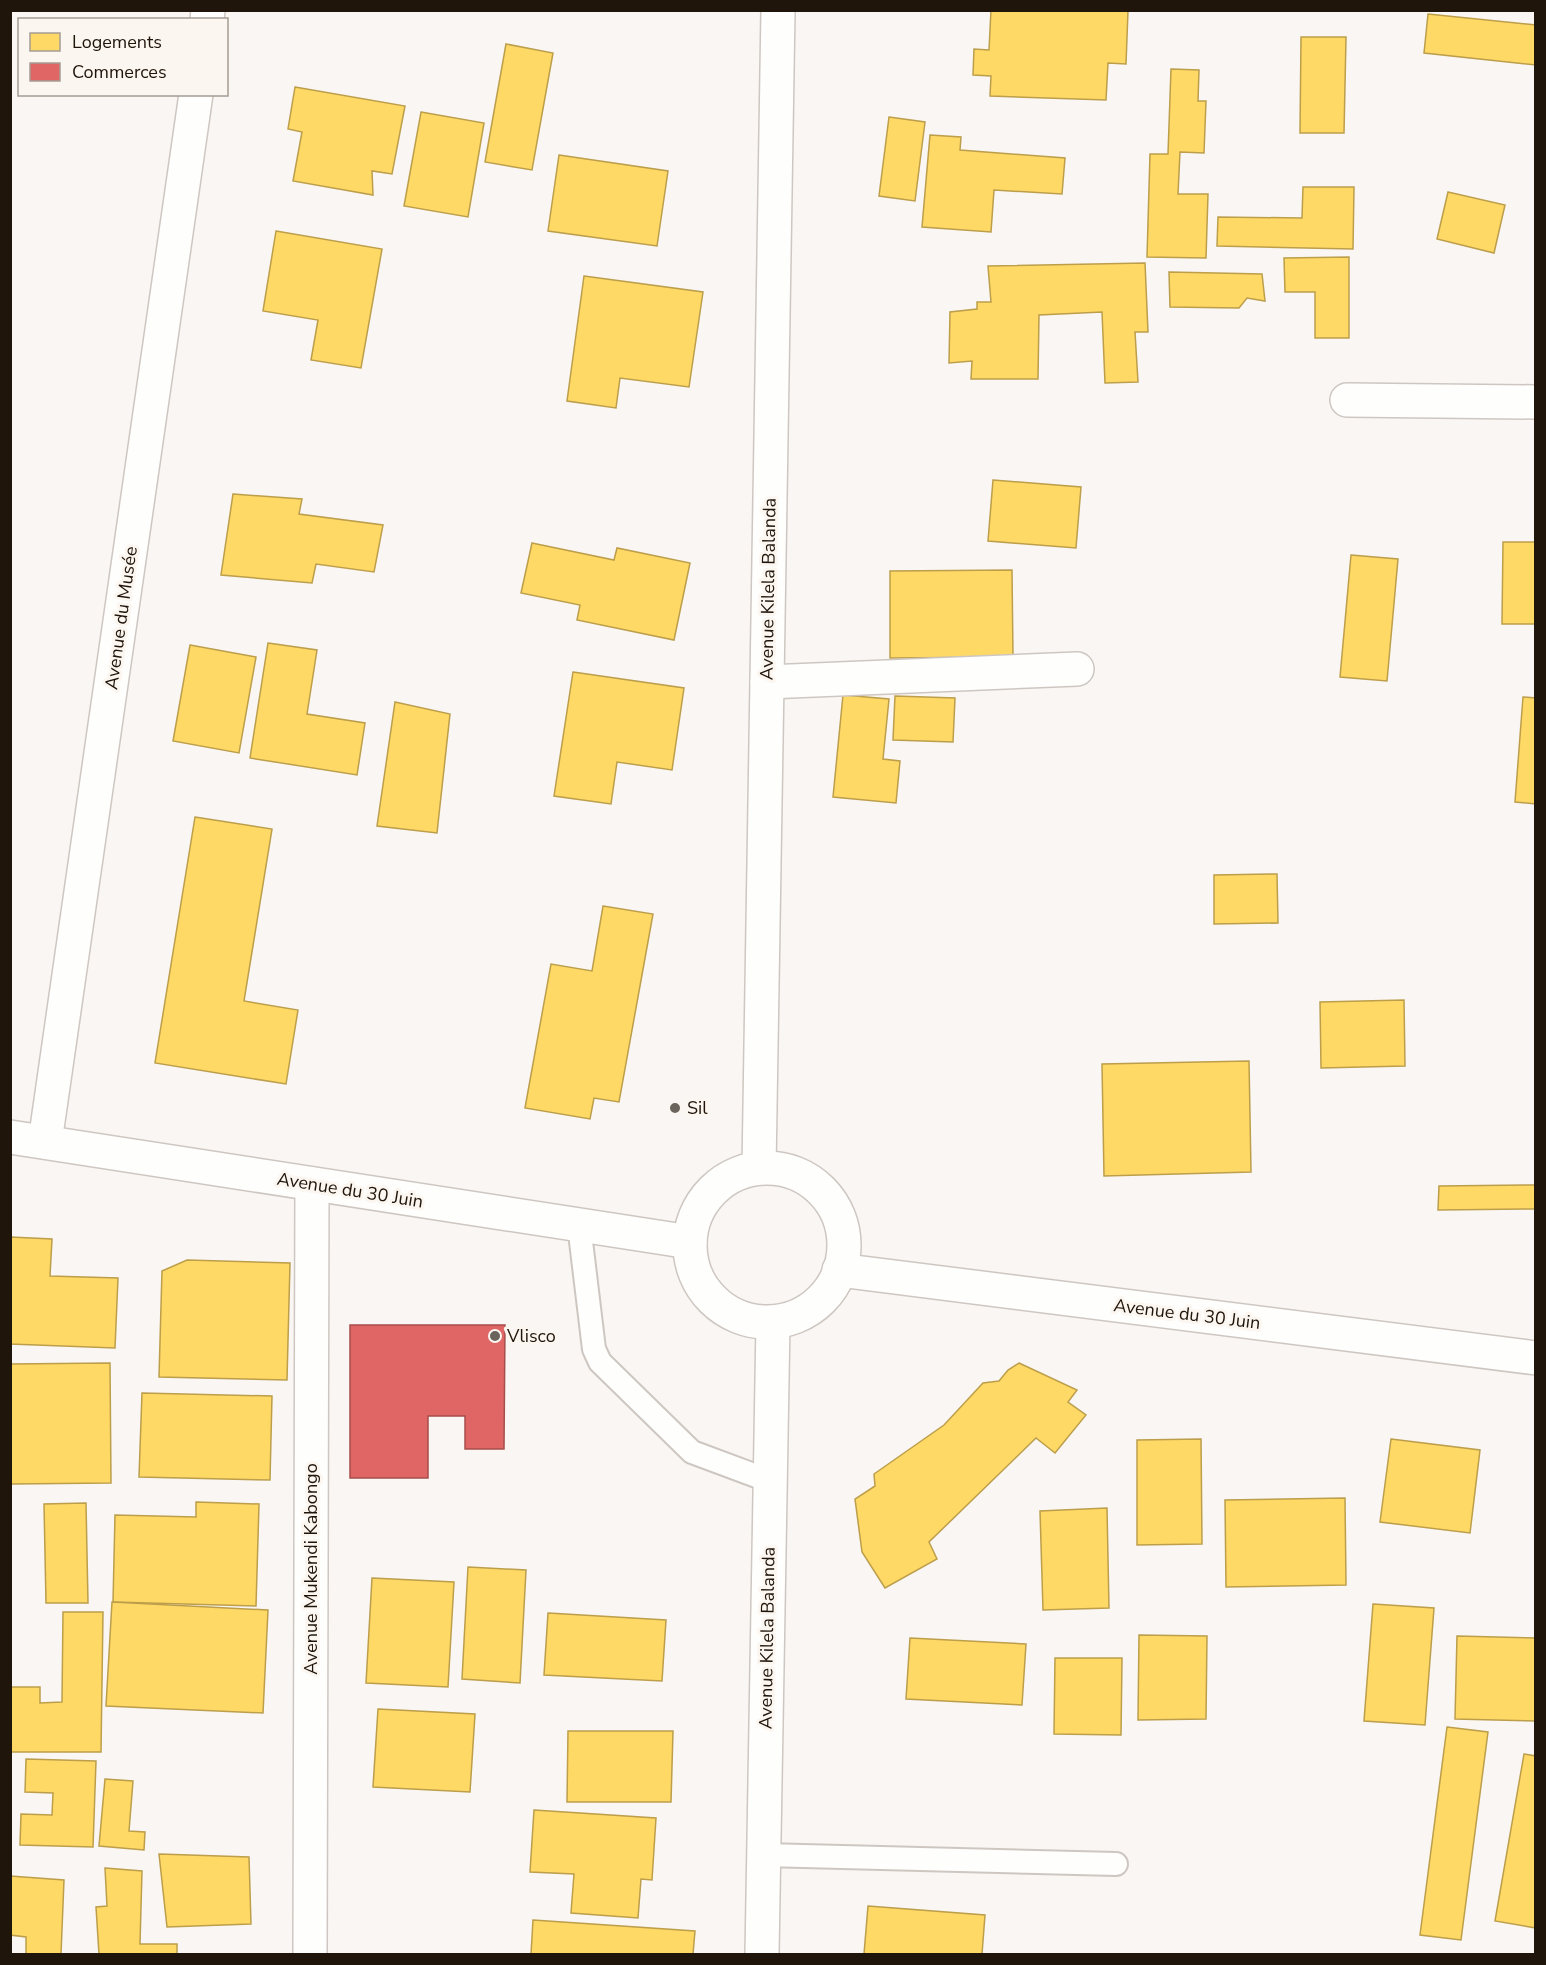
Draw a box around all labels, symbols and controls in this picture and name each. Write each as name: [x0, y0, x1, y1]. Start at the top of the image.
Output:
legend: [18, 18, 228, 96]
text: Logements: [72, 30, 162, 54]
text: Commerces: [72, 60, 167, 84]
street label: Avenue Kilela Balanda: [754, 498, 782, 680]
street label: Avenue du Musée: [99, 545, 143, 691]
place label: Sil: [687, 1096, 708, 1120]
marker: Sil: [668, 1101, 682, 1115]
street label: Avenue du 30 Juin: [275, 1167, 425, 1213]
street label: Avenue du 30 Juin: [1112, 1293, 1262, 1335]
place label: Vlisco: [506, 1324, 556, 1348]
marker: Vlisco: [488, 1329, 502, 1343]
street label: Avenue Mukendi Kabongo: [299, 1463, 323, 1675]
street label: Avenue Kilela Balanda: [753, 1547, 781, 1729]

